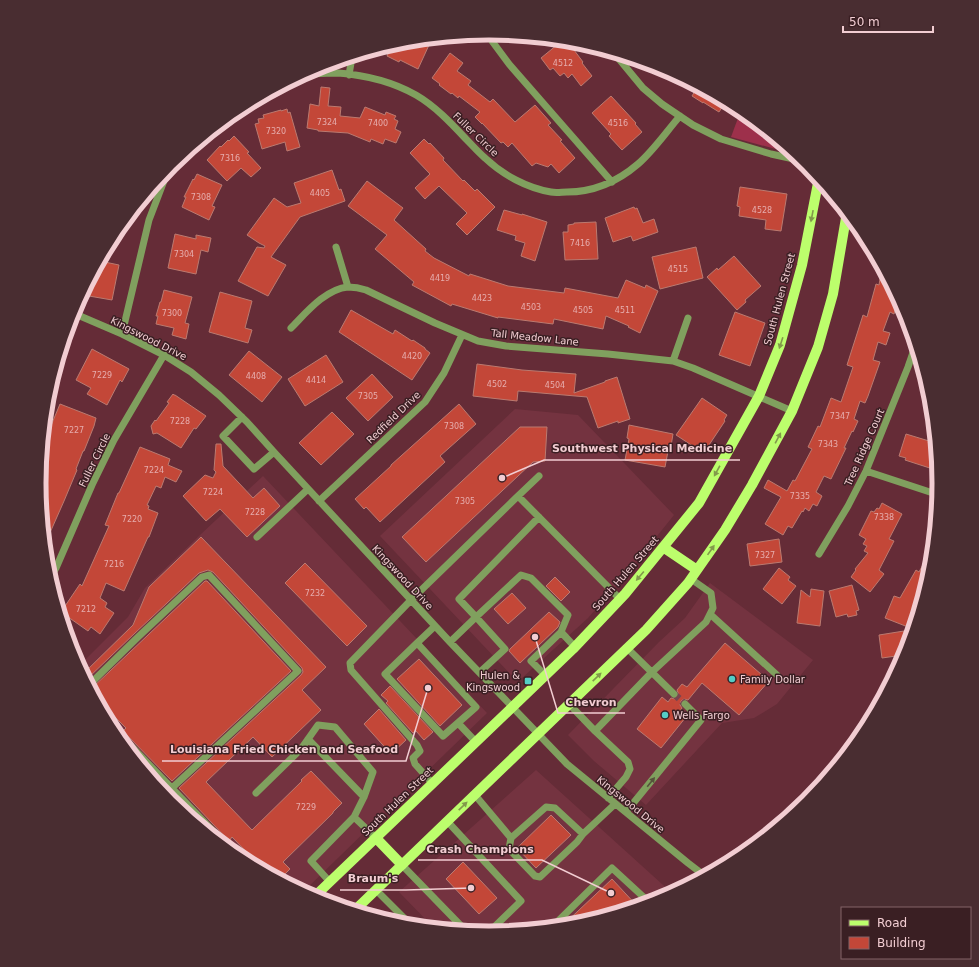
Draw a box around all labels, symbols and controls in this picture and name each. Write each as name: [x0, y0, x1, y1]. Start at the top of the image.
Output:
scale bar: [843, 8, 933, 34]
text: 50 m: [849, 15, 880, 29]
house number: 4512: [553, 59, 573, 68]
street label: Fuller Circle: [451, 110, 501, 159]
house number: 7324: [317, 118, 337, 127]
house number: 7400: [368, 119, 388, 128]
house number: 4516: [608, 119, 628, 128]
house number: 7320: [266, 127, 286, 136]
house number: 7316: [220, 154, 240, 163]
house number: 4405: [310, 189, 330, 198]
house number: 7308: [191, 193, 211, 202]
house number: 4528: [752, 206, 772, 215]
one-way arrow: [808, 210, 814, 223]
house number: 7416: [570, 239, 590, 248]
house number: 7304: [174, 250, 194, 259]
street label: South Hulen Street: [762, 252, 797, 346]
house number: 4515: [668, 265, 688, 274]
house number: 4419: [430, 274, 450, 283]
house number: 4423: [472, 294, 492, 303]
house number: 4503: [521, 303, 541, 312]
house number: 4505: [573, 306, 593, 315]
house number: 4511: [615, 306, 635, 315]
house number: 7300: [162, 309, 182, 318]
street label: Kingswood Drive: [109, 315, 189, 362]
street label: Tall Meadow Lane: [489, 327, 579, 348]
one-way arrow: [778, 337, 784, 349]
house number: 4420: [402, 352, 422, 361]
house number: 7229: [92, 371, 112, 380]
house number: 4408: [246, 372, 266, 381]
house number: 4414: [306, 376, 326, 385]
house number: 4502: [487, 380, 507, 389]
house number: 4504: [545, 381, 565, 390]
street label: Redfield Drive: [364, 389, 422, 446]
house number: 7305: [358, 392, 378, 401]
street label: Tree Ridge Court: [842, 407, 886, 488]
house number: 7347: [830, 412, 850, 421]
house number: 7228: [170, 417, 190, 426]
house number: 7308: [444, 422, 464, 431]
house number: 7227: [64, 426, 84, 435]
street label: Fuller Circle: [77, 431, 112, 489]
one-way arrow: [775, 432, 781, 444]
callout: Southwest Physical Medicine: [544, 437, 740, 460]
house number: 7343: [818, 440, 838, 449]
text: Southwest Physical Medicine: [552, 442, 732, 455]
one-way arrow: [714, 465, 720, 477]
house number: 7224: [144, 466, 164, 475]
house number: 7224: [203, 488, 223, 497]
house number: 7335: [790, 492, 810, 501]
house number: 7305: [455, 497, 475, 506]
house number: 7228: [245, 508, 265, 517]
house number: 7338: [874, 513, 894, 522]
house number: 7220: [122, 515, 142, 524]
street label: South Hulen Street: [590, 534, 661, 613]
street label: Kingswood Drive: [370, 543, 435, 612]
one-way arrow: [707, 544, 715, 555]
house number: 7327: [755, 551, 775, 560]
house number: 7216: [104, 560, 124, 569]
one-way arrow: [636, 570, 644, 581]
house number: 7232: [305, 589, 325, 598]
house number: 7212: [76, 605, 96, 614]
place label: Hulen & Kingswood: [466, 670, 520, 693]
one-way arrow: [592, 672, 602, 682]
marker: Family Dollar: [727, 674, 737, 684]
place label: Family Dollar: [740, 674, 806, 685]
marker: Hulen & Kingswood: [523, 676, 533, 686]
callout: Chevron: [558, 690, 625, 713]
text: Chevron: [565, 696, 617, 709]
marker: Wells Fargo: [660, 710, 670, 720]
place label: Wells Fargo: [673, 710, 730, 721]
callout: Louisiana Fried Chicken and Seafood: [162, 738, 406, 761]
text: Louisiana Fried Chicken and Seafood: [170, 743, 398, 756]
street label: South Hulen Street: [359, 764, 435, 838]
street label: Kingswood Drive: [595, 774, 667, 835]
one-way arrow: [646, 777, 655, 788]
one-way arrow: [458, 802, 468, 811]
house number: 7229: [296, 803, 316, 812]
callout: Crash Champions: [418, 837, 542, 860]
text: Crash Champions: [426, 843, 534, 856]
callout: Braum's: [340, 867, 406, 890]
text: Braum's: [348, 872, 399, 885]
legend: [841, 907, 971, 959]
text: Road: [877, 916, 907, 930]
text: Building: [877, 936, 926, 950]

